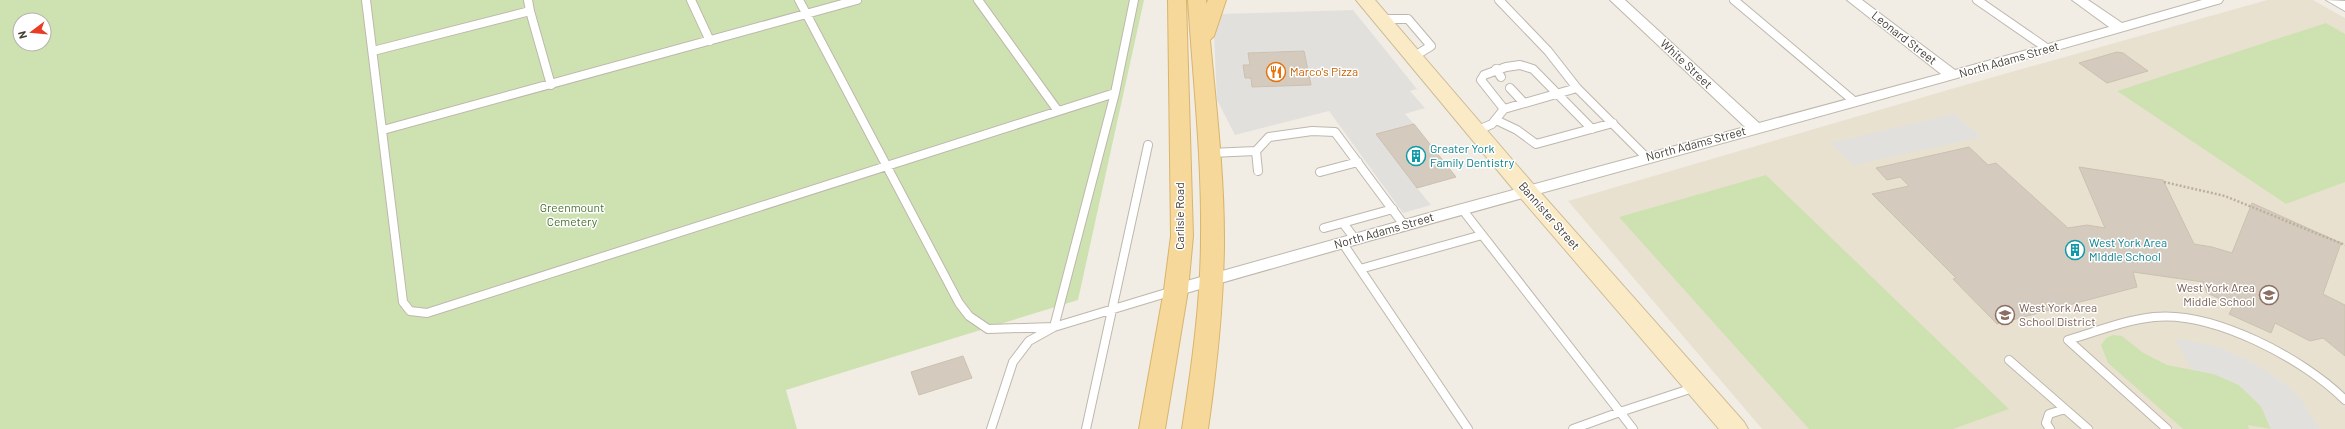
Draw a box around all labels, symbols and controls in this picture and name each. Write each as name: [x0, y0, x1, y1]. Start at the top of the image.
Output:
street label: Leonard Street: [1869, 8, 1940, 67]
north arrow: [12, 12, 52, 52]
text: N: [15, 30, 29, 40]
street label: White Street: [1658, 36, 1716, 91]
street label: North Adams Street: [1957, 38, 2060, 80]
restaurant icon: Marco's Pizza: [1265, 61, 1287, 83]
place label: Marco's Pizza: [1290, 64, 1358, 78]
street label: North Adams Street: [1644, 123, 1747, 163]
place label: Greater York Family Dentistry: [1430, 141, 1515, 169]
building icon: Greater York Family Dentistry: [1405, 145, 1427, 167]
street label: Bannister Street: [1516, 179, 1583, 252]
street label: Carlisle Road: [1172, 182, 1186, 250]
park label: Greenmount Cemetery: [540, 200, 604, 228]
street label: North Adams Street: [1332, 209, 1435, 251]
place label: West York Area MIddle School: [2089, 235, 2167, 263]
building icon: West York Area MIddle School: [2064, 239, 2086, 261]
place label: West York Area Middle School: [2177, 280, 2255, 308]
school or university icon: West York Area Middle School: [2258, 284, 2280, 306]
place label: West York Area School District: [2019, 300, 2097, 328]
school or university icon: West York Area School District: [1994, 304, 2016, 326]

